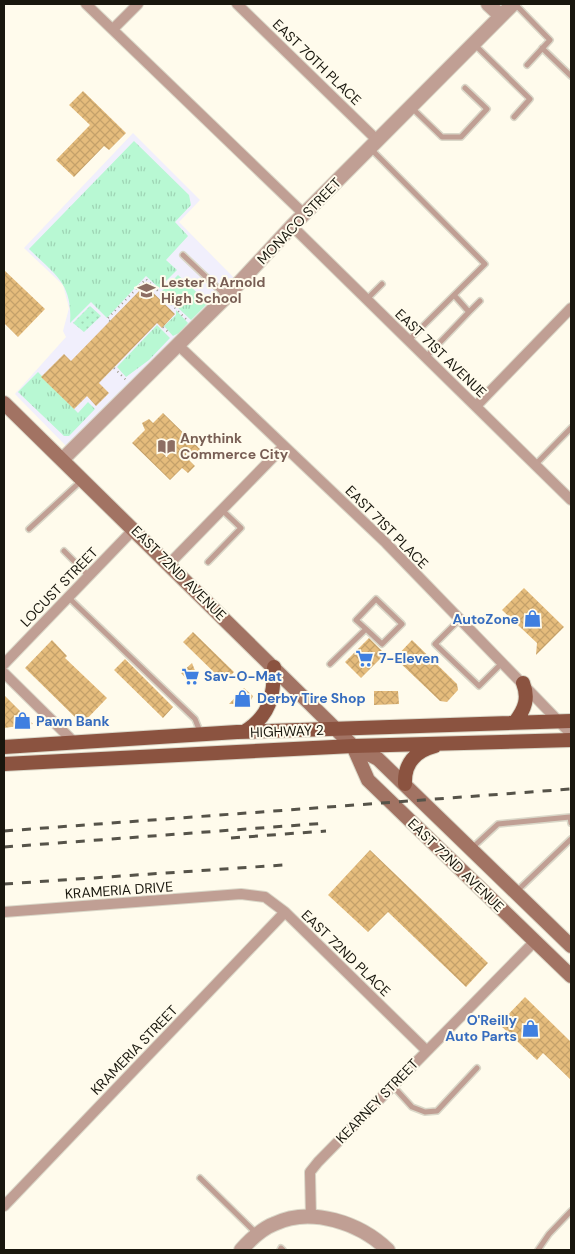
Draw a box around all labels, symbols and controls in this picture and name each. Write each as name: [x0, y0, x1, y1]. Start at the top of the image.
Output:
street label: EAST 70TH PLACE: [269, 15, 365, 109]
street label: MONACO STREET: [253, 174, 345, 268]
place label: Lester R Arnold High School: [161, 273, 265, 307]
school or university icon: Lester R Arnold High School: [137, 280, 157, 300]
street label: EAST 71ST AVENUE: [392, 305, 490, 401]
place label: Anythink Commerce City: [180, 429, 289, 463]
library icon: Anythink Commerce City: [156, 436, 176, 456]
street label: EAST 71ST PLACE: [342, 482, 432, 572]
street label: EAST 72ND AVENUE: [128, 522, 230, 624]
street label: LOCUST STREET: [17, 543, 102, 631]
shop icon: AutoZone: [523, 609, 543, 629]
place label: AutoZone: [452, 610, 519, 628]
supermarket icon: 7-Eleven: [355, 648, 375, 668]
place label: 7-Eleven: [379, 649, 439, 667]
supermarket icon: Sav-O-Mat: [180, 666, 200, 686]
place label: Sav-O-Mat: [204, 667, 282, 685]
shop icon: Derby Tire Shop: [233, 688, 253, 708]
place label: Derby Tire Shop: [257, 689, 366, 707]
shop icon: Pawn Bank: [12, 711, 32, 731]
place label: Pawn Bank: [36, 712, 110, 730]
street label: HIGHWAY 2: [250, 721, 324, 741]
street label: EAST 72ND AVENUE: [404, 814, 508, 916]
street label: KRAMERIA DRIVE: [64, 877, 174, 903]
street label: EAST 72ND PLACE: [298, 906, 394, 1000]
street label: KRAMERIA STREET: [87, 1001, 181, 1099]
place label: O'Reilly Auto Parts: [445, 1011, 518, 1045]
shop icon: O'Reilly Auto Parts: [521, 1018, 541, 1038]
street label: KEARNEY STREET: [332, 1055, 422, 1147]

